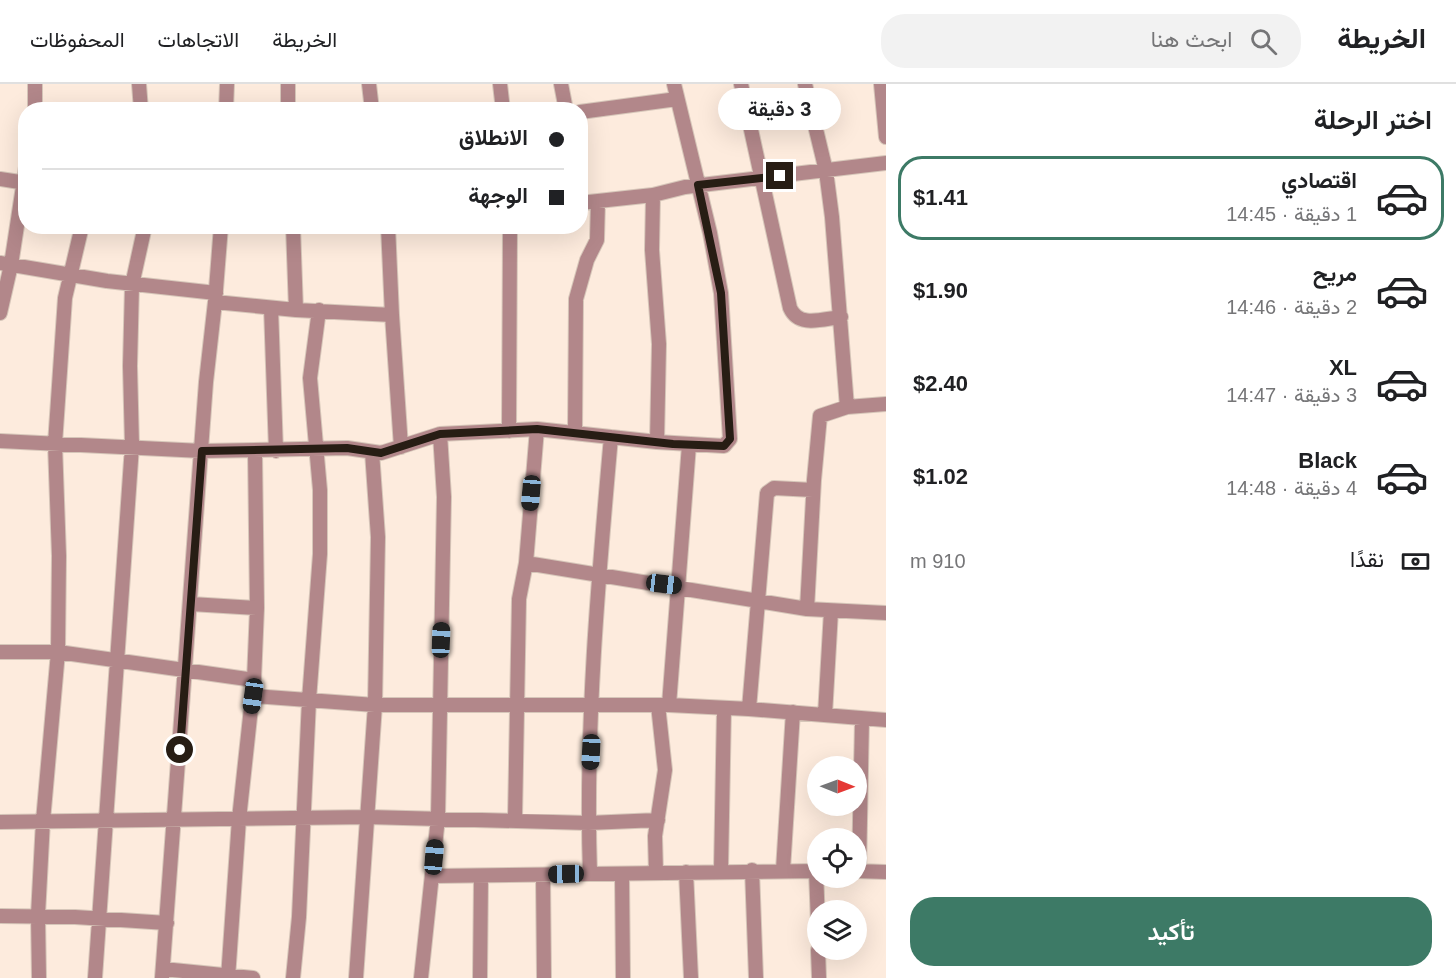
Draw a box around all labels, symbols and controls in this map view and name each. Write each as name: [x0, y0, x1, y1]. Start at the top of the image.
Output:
search box: [881, 14, 1301, 68]
text: الخريطة: [1337, 23, 1426, 54]
icon: search: [1247, 25, 1280, 58]
text: ابحث هنا: [1151, 27, 1232, 52]
text: المحفوظات: [30, 28, 125, 51]
text: الاتجاهات: [158, 28, 239, 51]
text: الخريطة: [272, 28, 337, 51]
callout: 3 دقيقة: [718, 89, 842, 131]
text: 3 دقيقة: [748, 98, 811, 120]
text: اختر الرحلة: [1314, 105, 1432, 135]
text: الانطلاق: [459, 125, 528, 150]
route end: [766, 162, 793, 189]
text: اقتصادي: [1281, 168, 1357, 193]
icon: car: [1375, 171, 1429, 225]
text: الوجهة: [468, 183, 528, 208]
text: $1.41: [913, 185, 968, 210]
text: 1 دقيقة · 14:45: [1226, 203, 1357, 225]
text: مريح: [1313, 261, 1357, 286]
icon: car: [1375, 264, 1429, 318]
text: $1.90: [913, 278, 968, 303]
text: 2 دقيقة · 14:46: [1226, 296, 1357, 318]
text: XL: [1329, 355, 1357, 380]
icon: car: [1375, 357, 1429, 411]
text: $2.40: [913, 371, 968, 396]
text: 3 دقيقة · 14:47: [1226, 384, 1357, 406]
text: Black: [1298, 448, 1357, 473]
icon: car: [1375, 450, 1429, 504]
text: $1.02: [913, 464, 968, 489]
car: [520, 474, 542, 512]
text: 4 دقيقة · 14:48: [1226, 477, 1357, 499]
icon: cash: [1399, 545, 1432, 578]
text: نقدًا: [1350, 547, 1384, 572]
text: 910 m: [910, 550, 966, 572]
car: [645, 573, 683, 595]
car: [431, 622, 451, 658]
car: [242, 677, 264, 715]
car: [581, 734, 601, 770]
route start: [166, 736, 193, 763]
north arrow: [807, 756, 867, 816]
map controls: [807, 756, 867, 960]
button: locate: [807, 828, 867, 888]
car: [423, 838, 445, 876]
car: [548, 865, 584, 883]
button: تأكيد: [910, 897, 1432, 966]
button: layers: [807, 900, 867, 960]

